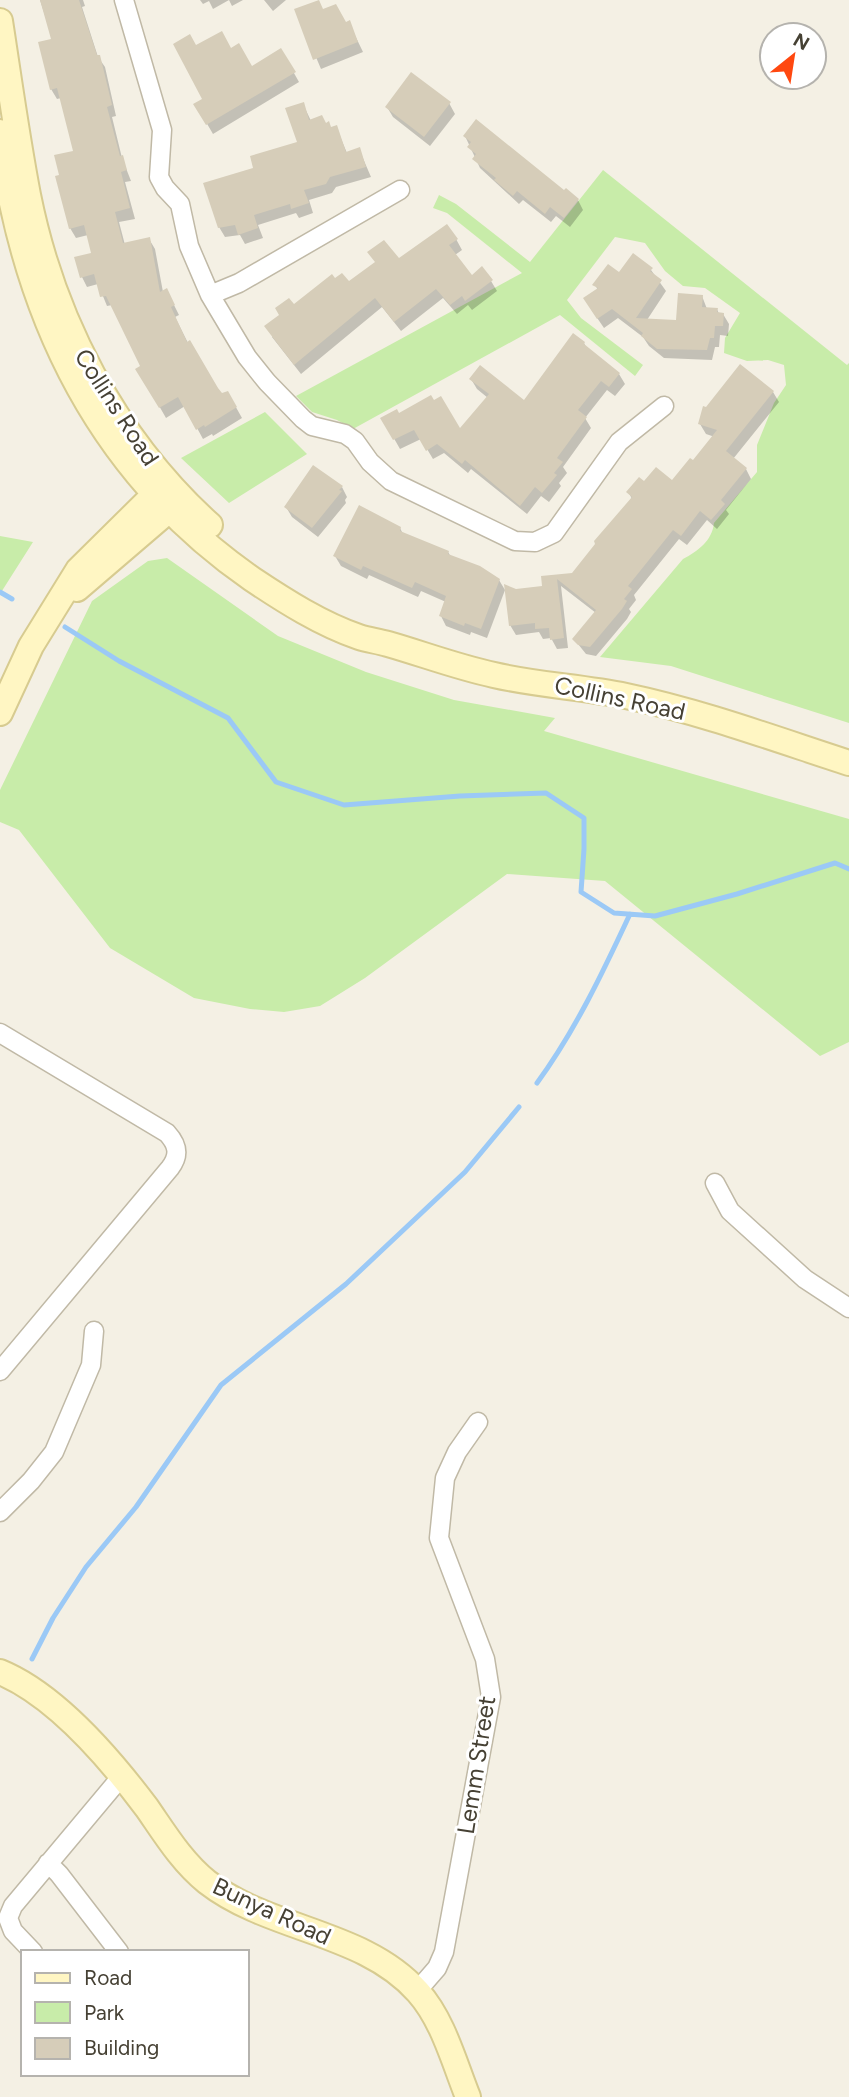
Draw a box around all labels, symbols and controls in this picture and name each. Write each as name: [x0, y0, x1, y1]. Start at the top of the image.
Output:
north arrow: [758, 21, 828, 91]
text: N: [789, 28, 813, 55]
street label: Collins Road: [69, 343, 165, 471]
street label: Collins Road: [552, 670, 688, 726]
street label: Lemm Street: [451, 1694, 501, 1836]
street label: Bunya Road: [208, 1871, 336, 1951]
legend: [21, 1950, 248, 2076]
text: Road: [84, 1965, 132, 1990]
text: Park: [84, 2000, 125, 2025]
text: Building: [84, 2035, 159, 2060]

